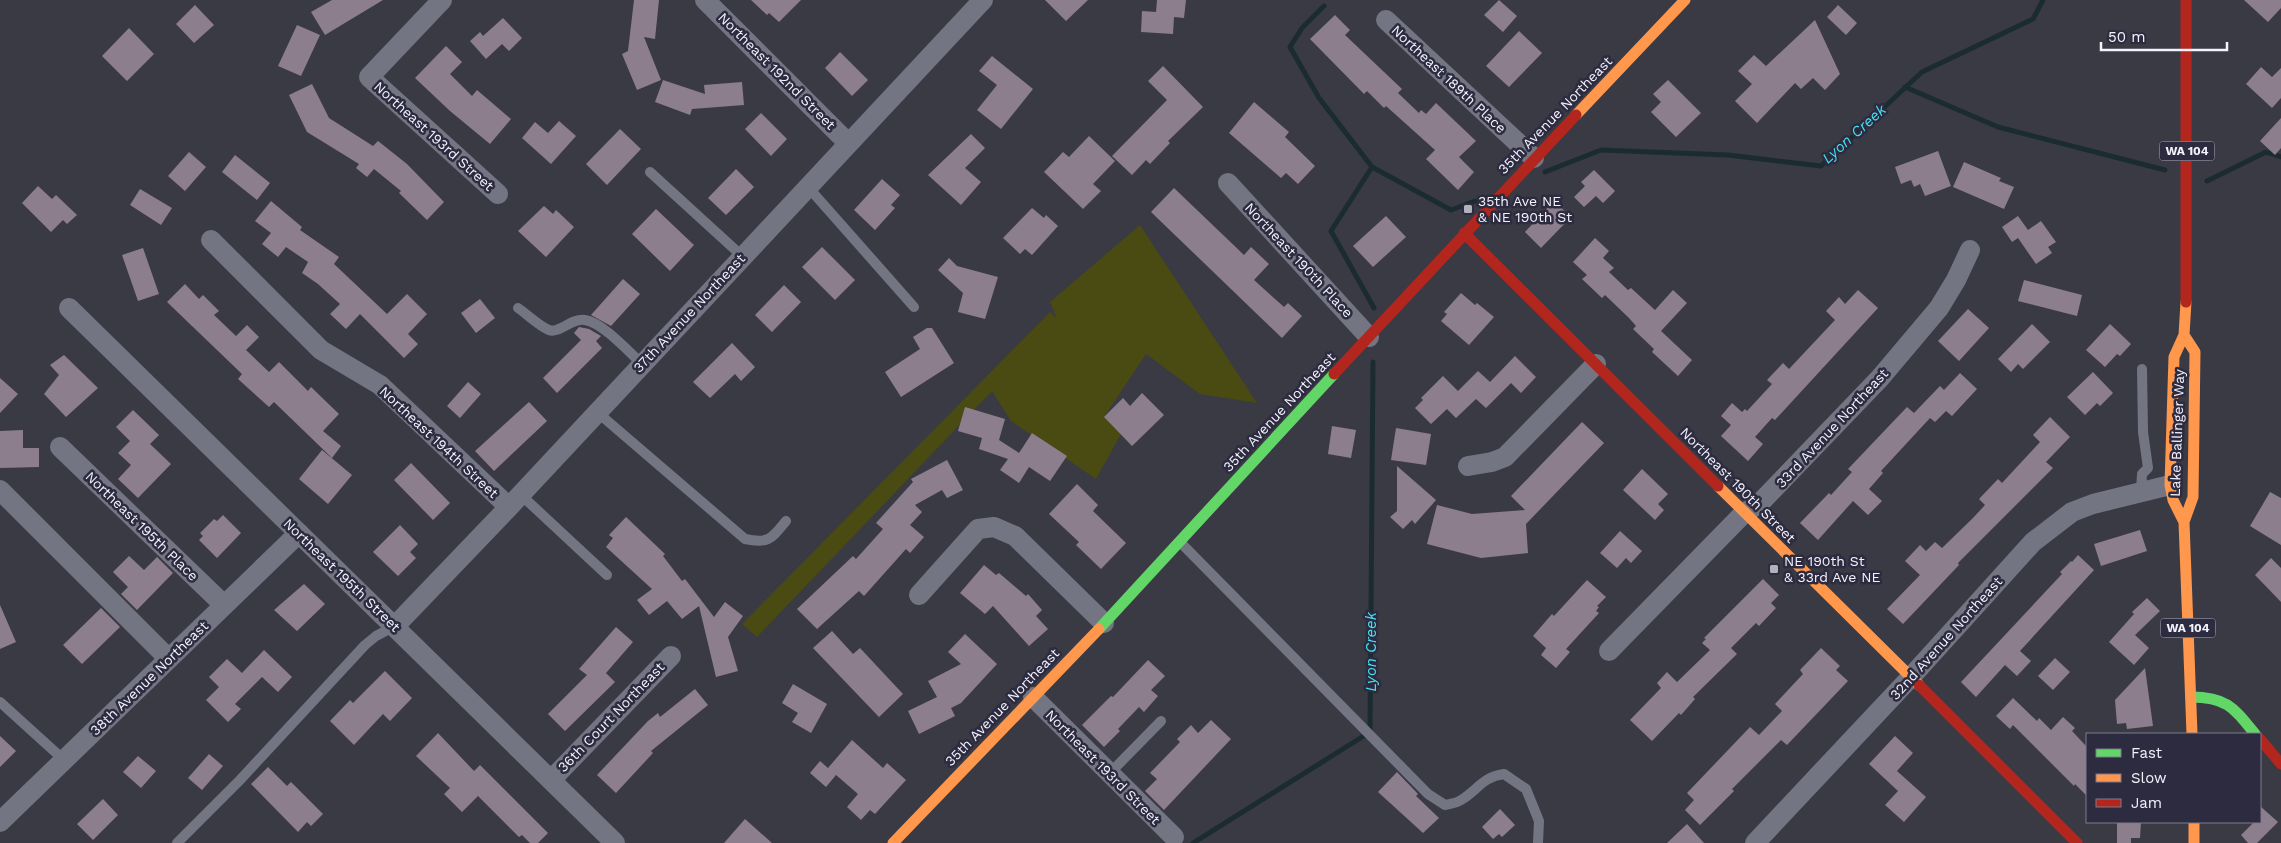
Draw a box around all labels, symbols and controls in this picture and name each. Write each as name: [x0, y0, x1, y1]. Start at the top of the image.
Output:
street label: Northeast 192nd Street: [715, 9, 839, 133]
scale bar: [2101, 20, 2227, 52]
street label: Northeast 189th Place: [1388, 22, 1510, 136]
text: 50 m: [2108, 28, 2145, 46]
street label: 35th Avenue Northeast: [1495, 53, 1615, 177]
street label: Northeast 193rd Street: [371, 78, 497, 194]
water label: Lyon Creek: [1818, 100, 1890, 167]
road number: WA 104: [2160, 142, 2214, 160]
place label: 35th Ave NE & NE 190th St: [1478, 193, 1572, 225]
street label: Northeast 190th Place: [1242, 199, 1356, 321]
marker: 35th Ave NE & NE 190th St: [1462, 203, 1474, 215]
street label: 37th Avenue Northeast: [630, 250, 748, 376]
street label: 35th Avenue Northeast: [1220, 349, 1338, 475]
street label: 33rd Avenue Northeast: [1773, 365, 1891, 491]
street label: Lake Ballinger Way: [2167, 368, 2187, 497]
street label: Northeast 194th Street: [376, 383, 502, 501]
street label: Northeast 190th Street: [1677, 424, 1799, 546]
street label: Northeast 195th Place: [82, 468, 202, 584]
street label: Northeast 195th Street: [280, 515, 404, 635]
place label: NE 190th St & 33rd Ave NE: [1784, 553, 1880, 585]
marker: NE 190th St & 33rd Ave NE: [1768, 563, 1780, 575]
street label: 32nd Avenue Northeast: [1887, 573, 2006, 703]
water label: Lyon Creek: [1362, 611, 1380, 692]
street label: 38th Avenue Northeast: [87, 617, 211, 738]
road number: WA 104: [2160, 618, 2216, 638]
street label: 35th Avenue Northeast: [942, 645, 1062, 769]
street label: 36th Court Northeast: [554, 659, 668, 775]
street label: Northeast 193rd Street: [1042, 706, 1164, 828]
legend: [2086, 733, 2261, 823]
text: Fast: [2131, 744, 2163, 762]
text: Slow: [2131, 769, 2167, 787]
text: Jam: [2131, 794, 2162, 812]

